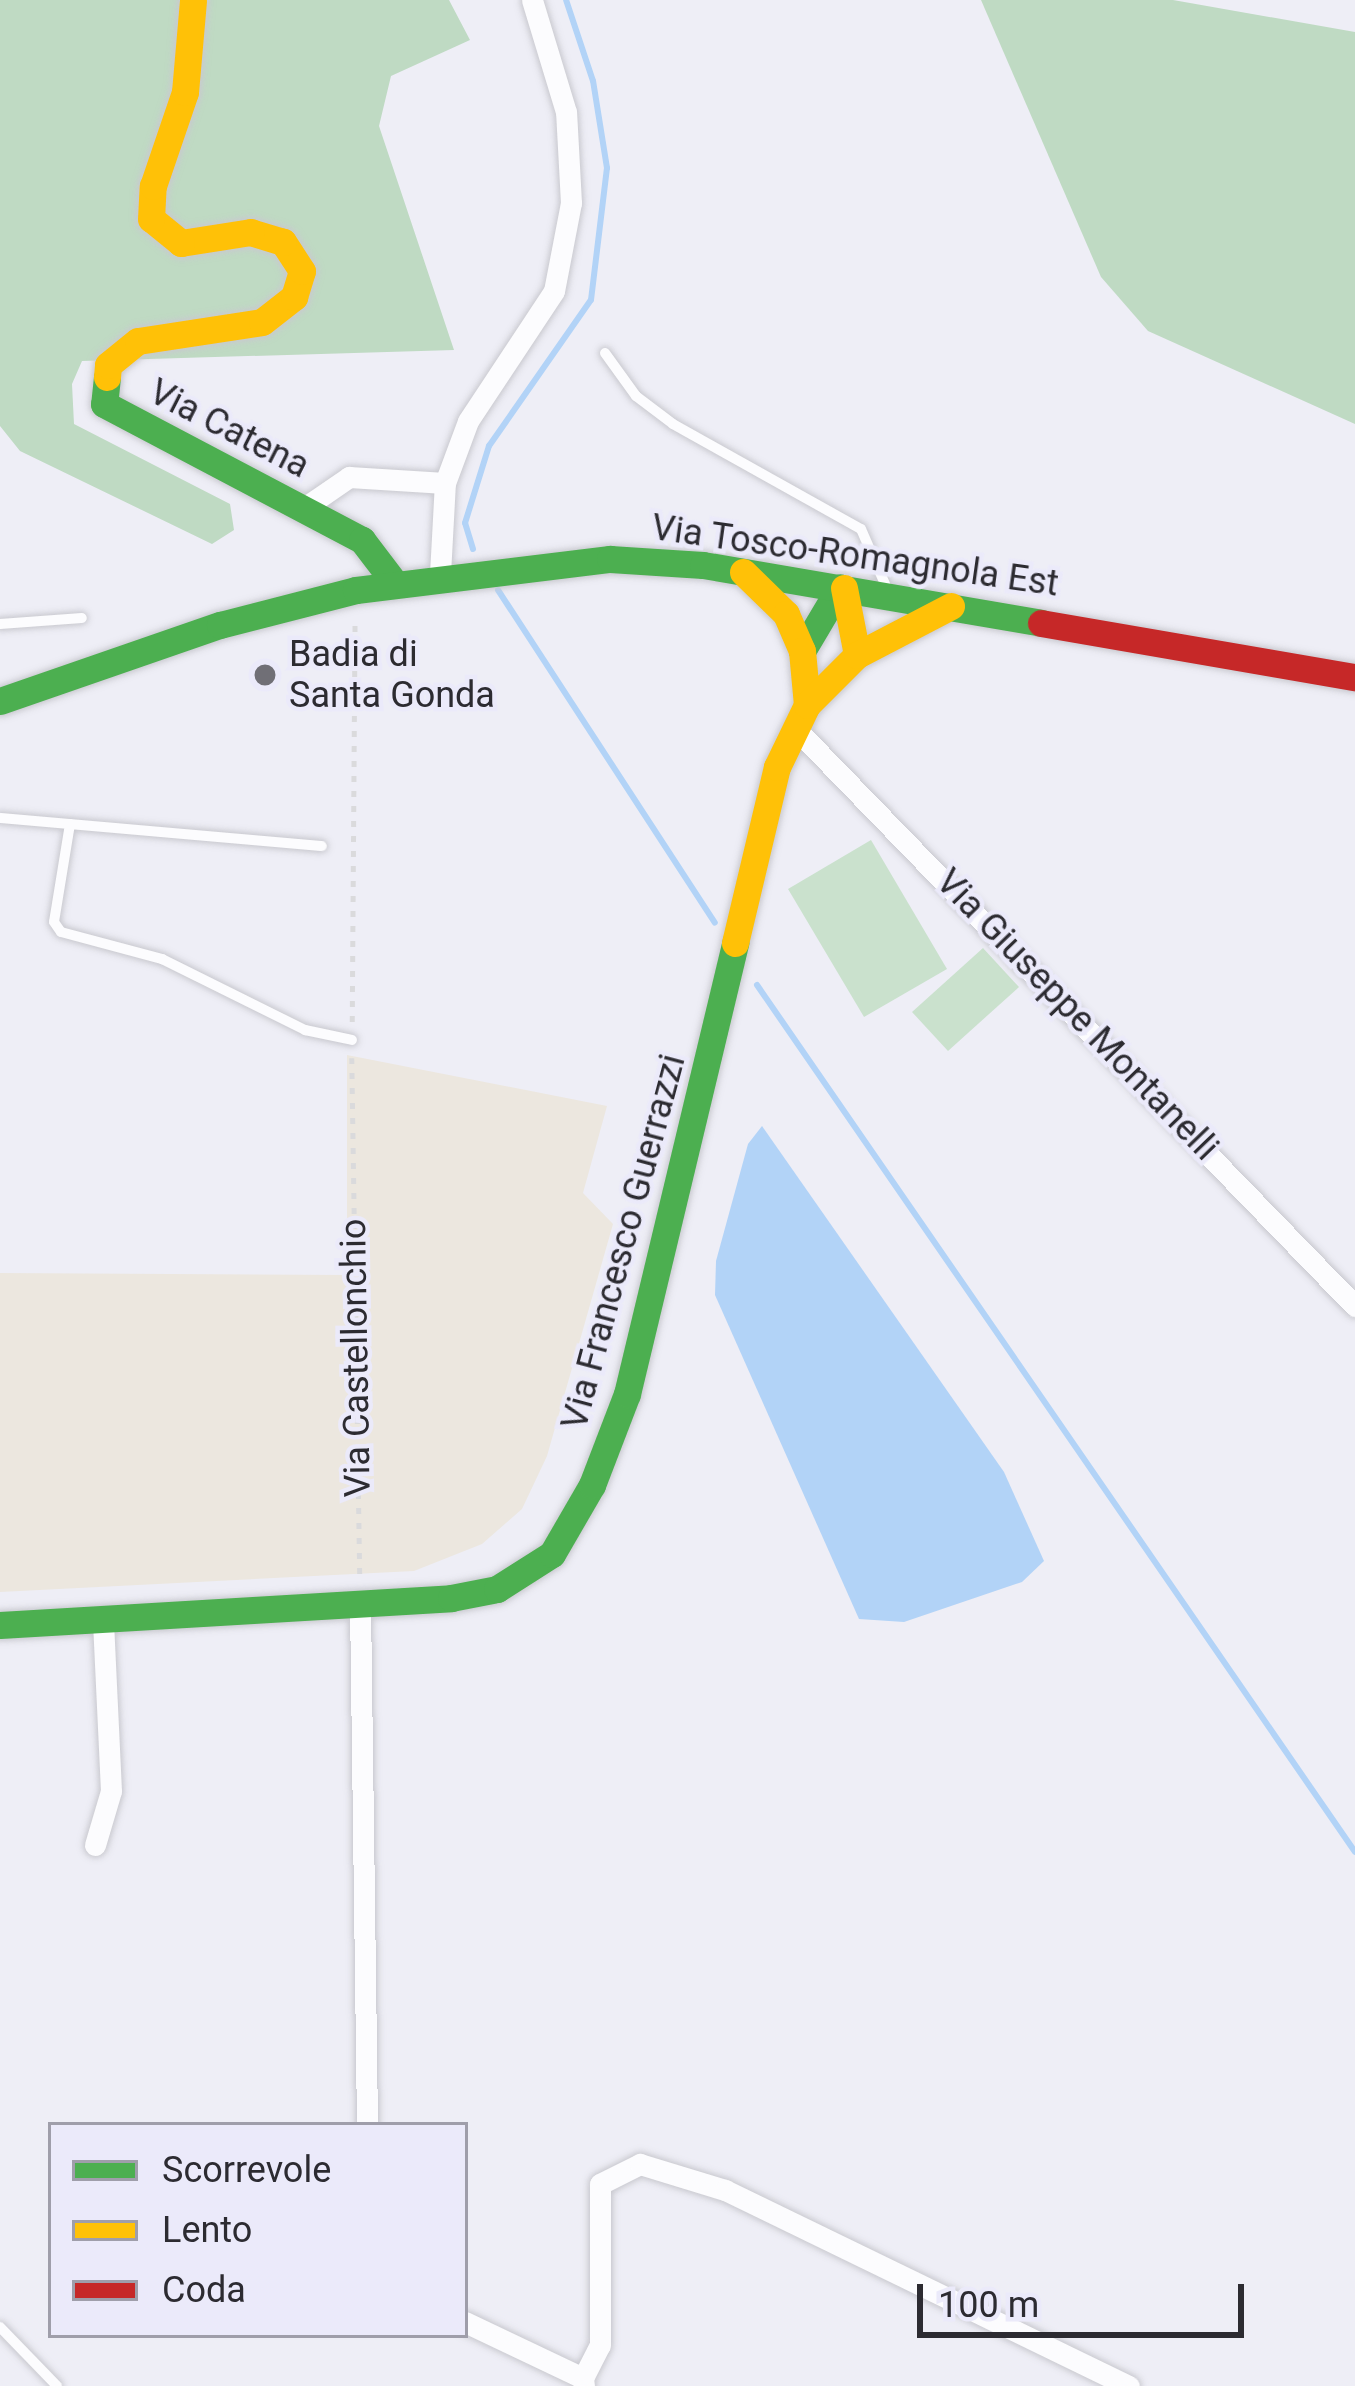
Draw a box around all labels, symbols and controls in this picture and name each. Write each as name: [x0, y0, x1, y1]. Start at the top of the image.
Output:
street label: Via Catena: [142, 370, 316, 488]
street label: Via Tosco-Romagnola Est: [649, 506, 1061, 606]
place label: Badia di Santa Gonda: [289, 632, 495, 717]
marker: Badia di Santa Gonda: [252, 662, 278, 688]
street label: Via Giuseppe Montanelli: [927, 860, 1227, 1170]
street label: Via Francesco Guerrazzi: [553, 1050, 695, 1434]
street label: Via Castellonchio: [332, 1218, 380, 1498]
legend: [48, 2122, 468, 2338]
text: Scorrevole: [162, 2149, 331, 2191]
text: Lento: [162, 2209, 252, 2251]
scale bar: [923, 2260, 1250, 2334]
text: Coda: [162, 2269, 246, 2311]
text: 100 m: [938, 2284, 1039, 2326]

